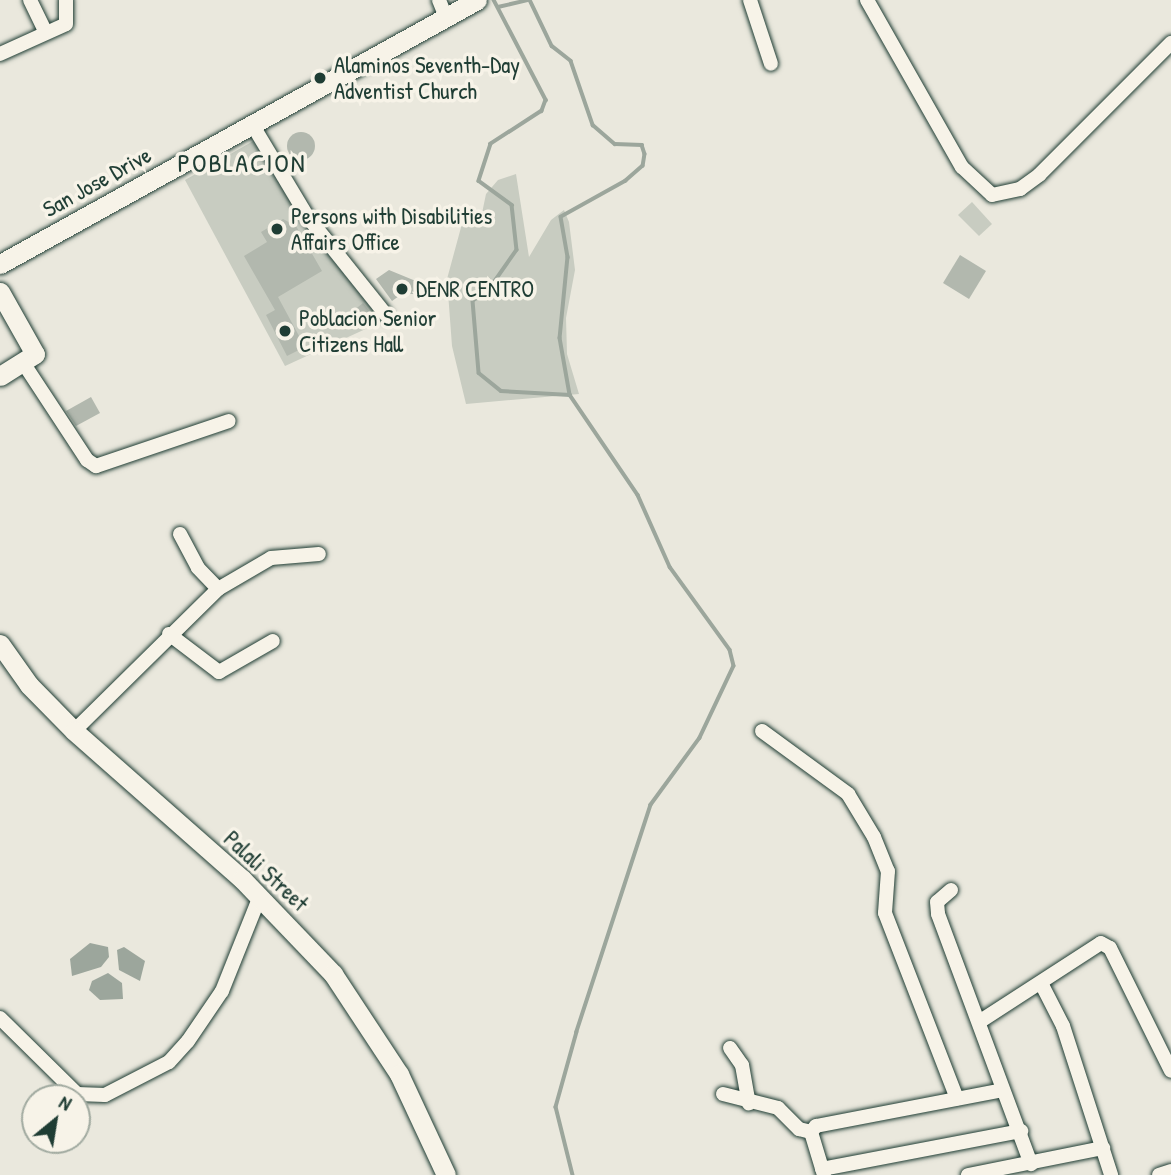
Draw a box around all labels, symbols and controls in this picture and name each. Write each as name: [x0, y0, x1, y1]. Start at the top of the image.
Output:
place label: Alaminos Seventh-Day Adventist Church: [334, 51, 520, 105]
marker: Alaminos Seventh-Day Adventist Church: [312, 70, 328, 86]
street label: San Jose Drive: [38, 141, 156, 223]
district label: POBLACION: [179, 147, 305, 179]
place label: Persons with Disabilities Affairs Office: [291, 202, 492, 256]
marker: Persons with Disabilities Affairs Office: [269, 221, 285, 237]
place label: DENR CENTRO: [416, 275, 534, 303]
marker: DENR CENTRO: [394, 281, 410, 297]
place label: Poblacion Senior Citizens Hall: [299, 304, 436, 358]
marker: Poblacion Senior Citizens Hall: [277, 323, 293, 339]
street label: Palali Street: [218, 825, 314, 917]
north arrow: [21, 1084, 91, 1154]
text: N: [55, 1089, 76, 1116]

